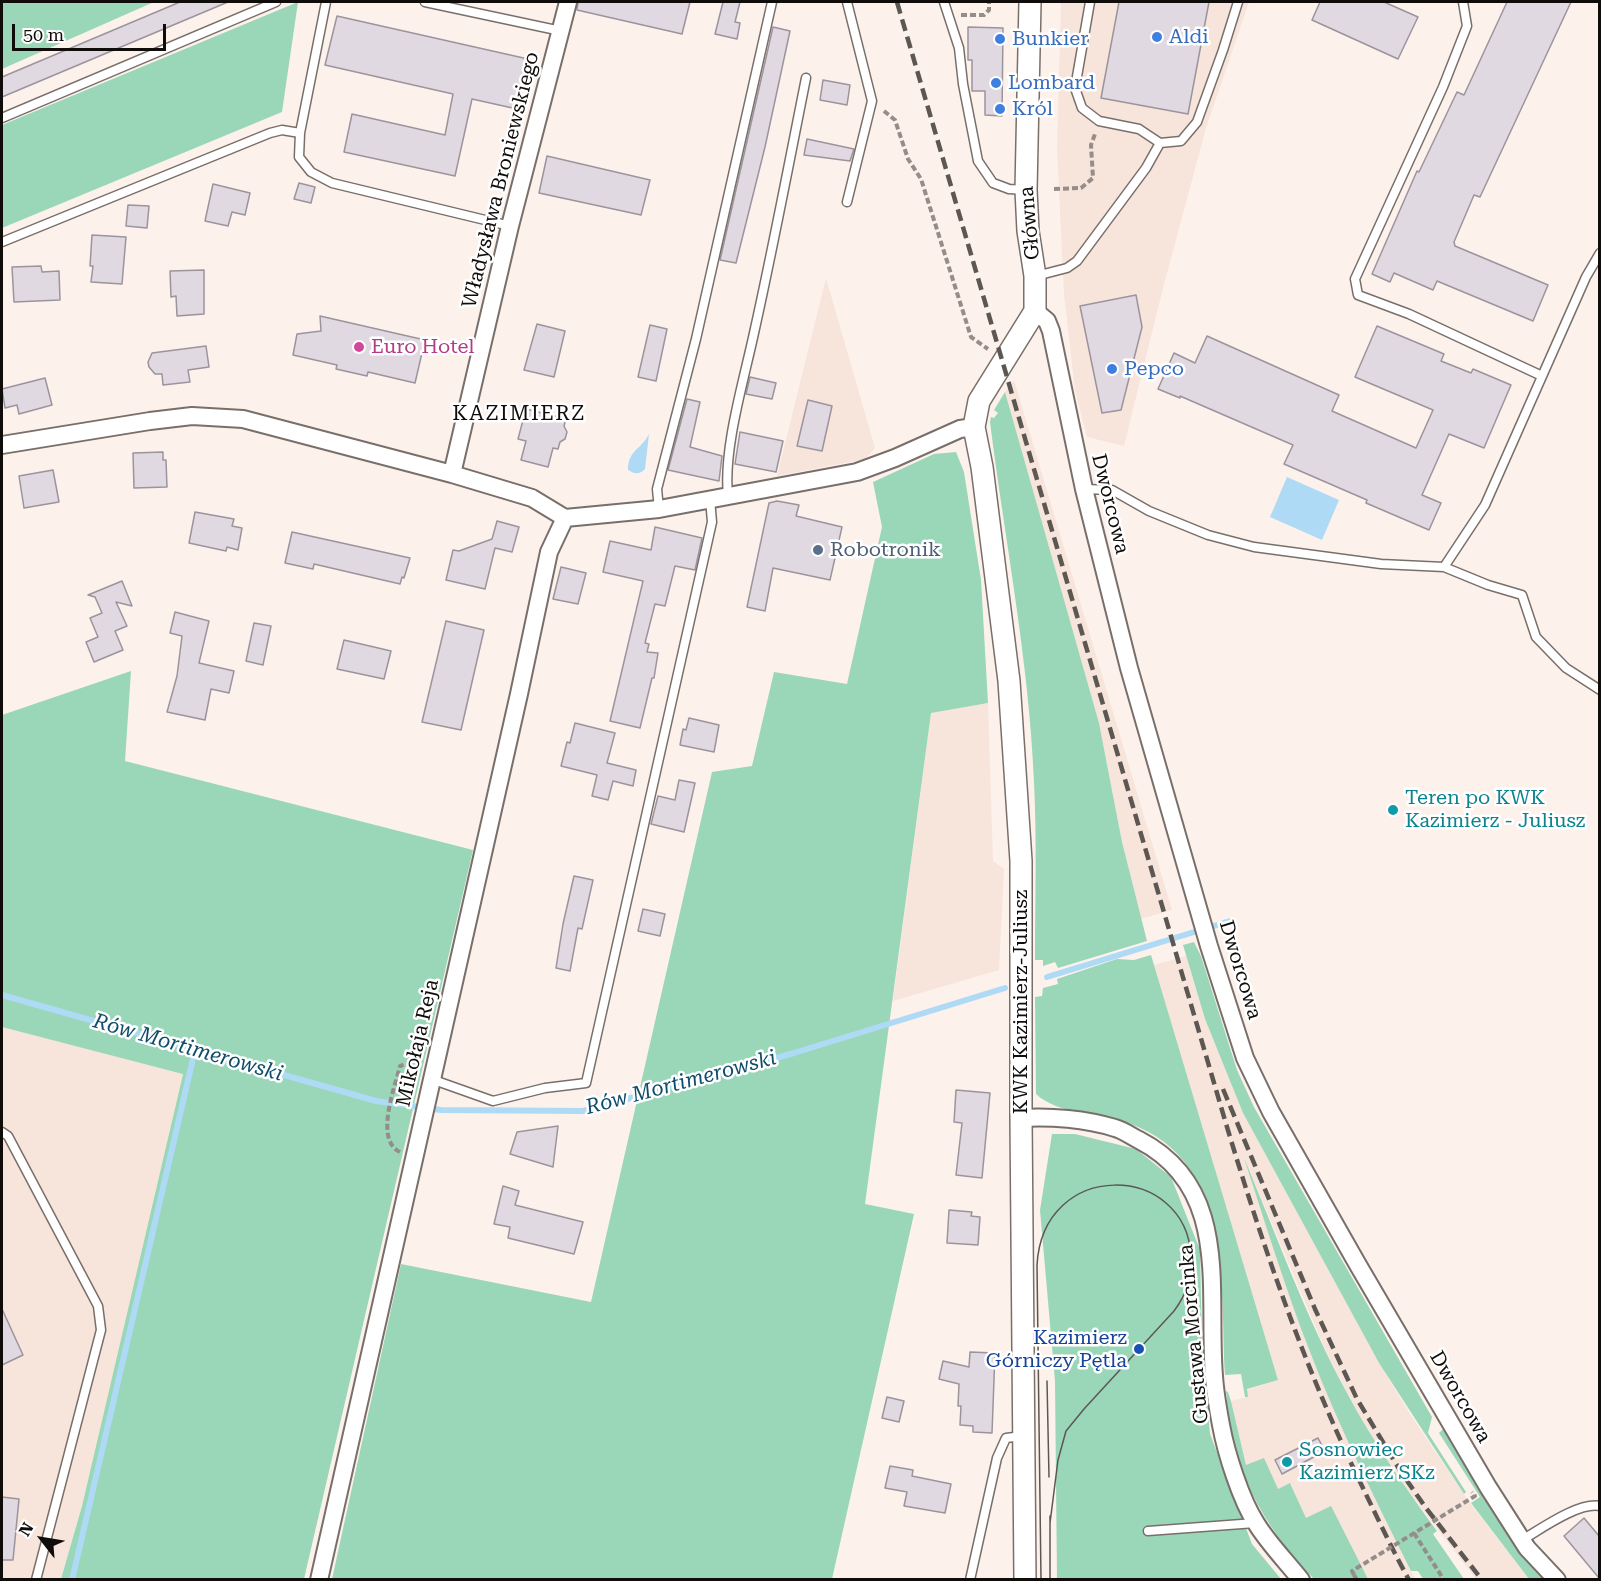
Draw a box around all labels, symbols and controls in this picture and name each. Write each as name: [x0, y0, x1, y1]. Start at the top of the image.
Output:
scale bar: [15, 12, 170, 50]
text: 50 m: [23, 24, 64, 45]
place label: Aldi: [1169, 25, 1209, 49]
place label: Bunkier: [1012, 27, 1089, 51]
marker: Aldi: [1150, 30, 1164, 44]
marker: Bunkier: [993, 32, 1007, 46]
street label: Władysława Broniewskiego: [458, 49, 544, 311]
place label: Lombard: [1008, 71, 1095, 95]
marker: Lombard: [989, 76, 1003, 90]
place label: Król: [1012, 97, 1053, 121]
marker: Król: [993, 102, 1007, 116]
street label: Główna: [1015, 185, 1045, 261]
place label: Euro Hotel: [371, 335, 475, 359]
marker: Euro Hotel: [352, 340, 366, 354]
place label: Pepco: [1124, 357, 1184, 381]
marker: Pepco: [1105, 362, 1119, 376]
district label: KAZIMIERZ: [452, 401, 586, 427]
street label: Dworcowa: [1086, 452, 1134, 556]
place label: Robotronik: [830, 538, 941, 562]
marker: Robotronik: [811, 543, 825, 557]
place label: Teren po KWK Kazimierz - Juliusz: [1405, 786, 1585, 833]
marker: Teren po KWK Kazimierz - Juliusz: [1386, 803, 1400, 817]
street label: KWK Kazimierz-Juliusz: [1009, 890, 1033, 1114]
street label: Dworcowa: [1214, 918, 1266, 1022]
street label: Mikołaja Reja: [392, 977, 444, 1109]
water label: Rów Mortimerowski: [90, 1009, 286, 1087]
water label: Rów Mortimerowski: [583, 1045, 779, 1121]
street label: Gustawa Morcinka: [1174, 1243, 1214, 1425]
place label: Kazimierz Górniczy Pętla: [986, 1326, 1127, 1373]
marker: Kazimierz Górniczy Pętla: [1132, 1342, 1146, 1356]
street label: Dworcowa: [1424, 1347, 1496, 1447]
place label: Sosnowiec Kazimierz SKz: [1299, 1438, 1435, 1485]
marker: Sosnowiec Kazimierz SKz: [1280, 1455, 1294, 1469]
north arrow: [12, 1509, 72, 1569]
text: N: [15, 1519, 37, 1540]

